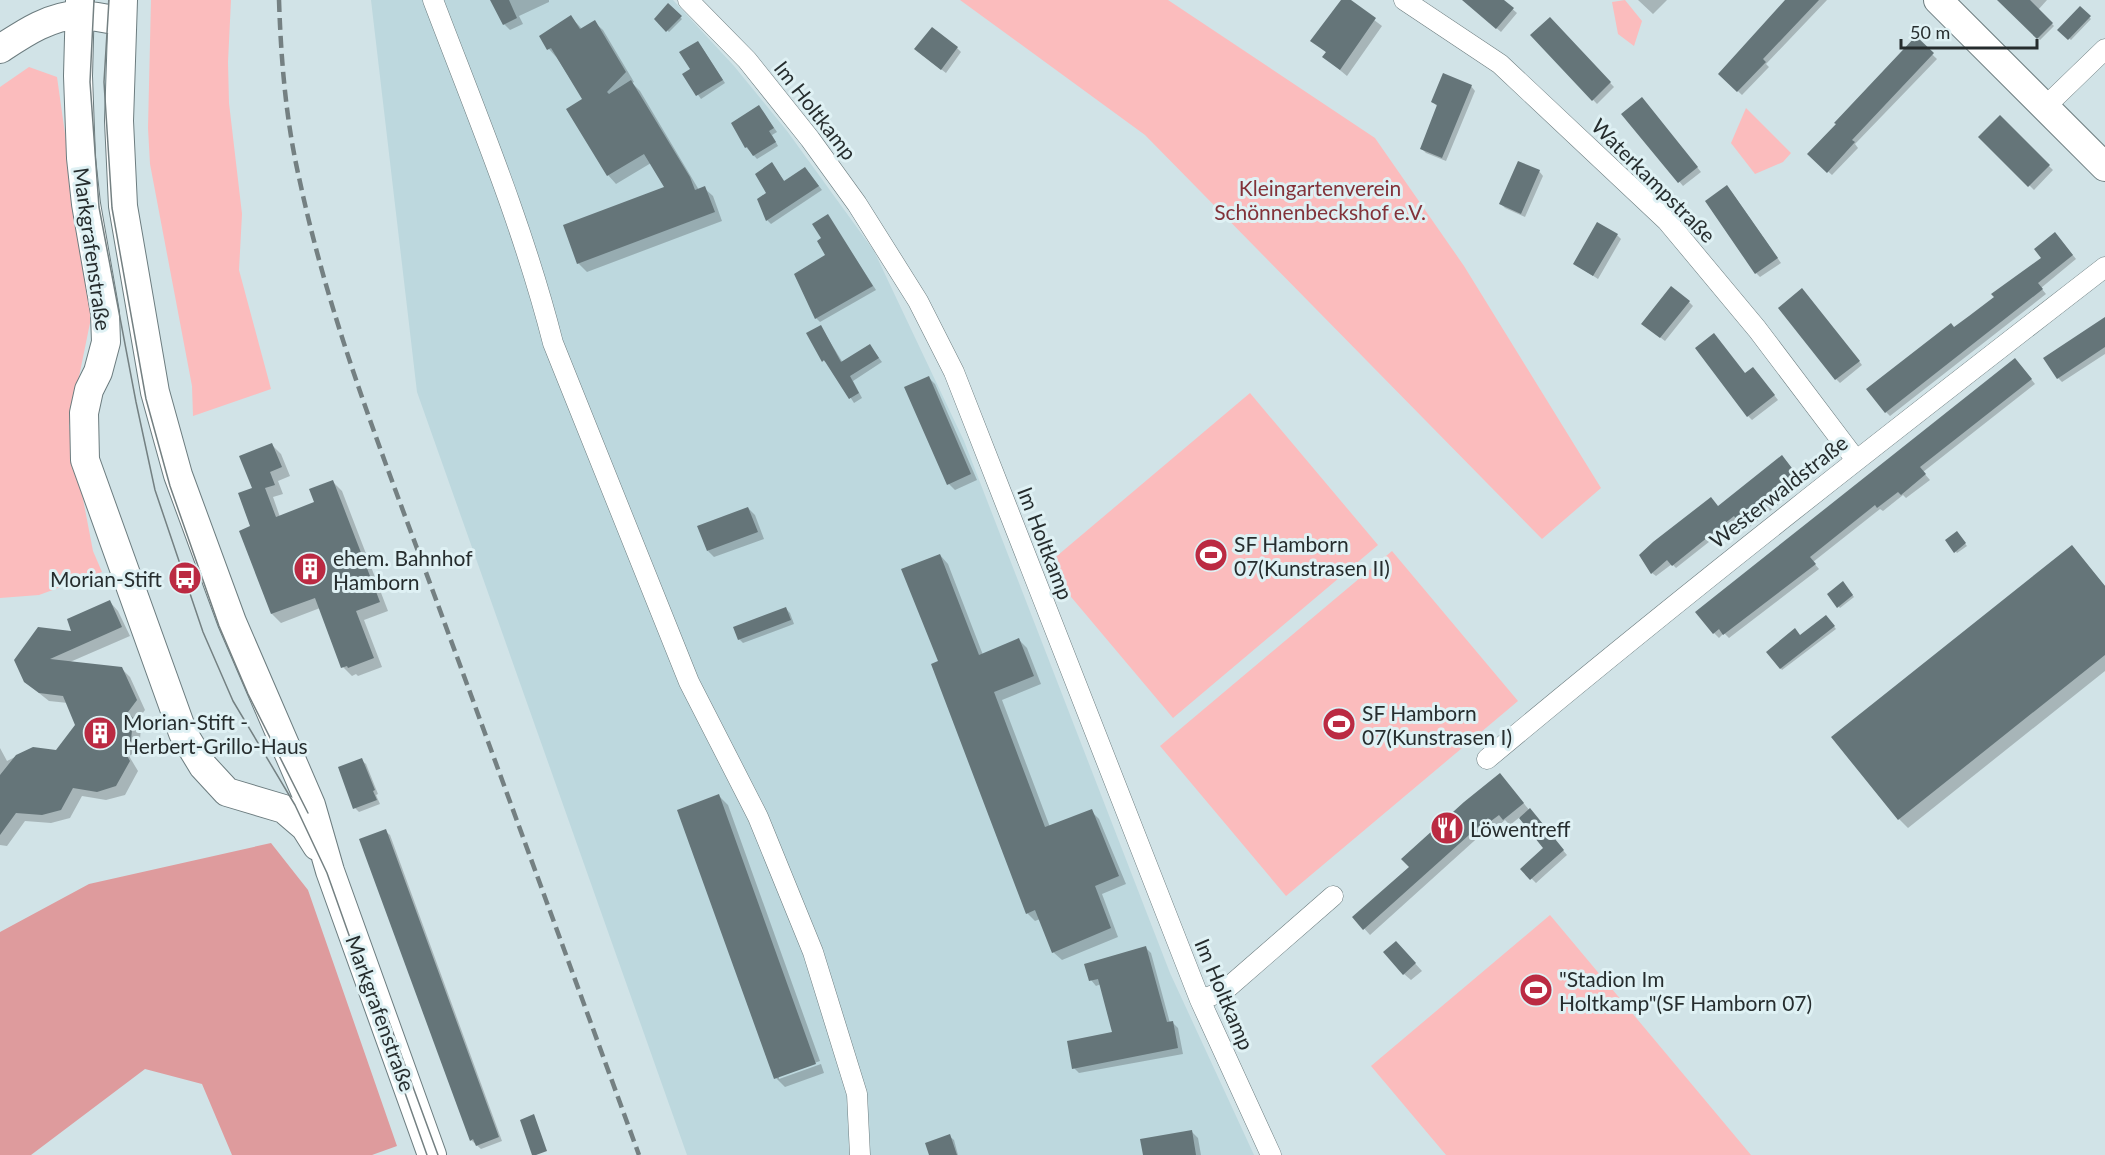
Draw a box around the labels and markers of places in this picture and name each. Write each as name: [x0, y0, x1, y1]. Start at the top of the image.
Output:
place label: SF Hamborn 07(Kunstrasen II): [1234, 531, 1390, 580]
sports icon: SF Hamborn 07(Kunstrasen II): [1193, 537, 1229, 573]
place label: ehem. Bahnhof Hamborn: [333, 545, 473, 594]
building icon: ehem. Bahnhof Hamborn: [292, 551, 328, 587]
bus stop icon: Morian-Stift: [167, 560, 203, 596]
place label: Morian-Stift: [50, 566, 163, 591]
place label: SF Hamborn 07(Kunstrasen I): [1362, 700, 1512, 749]
sports icon: SF Hamborn 07(Kunstrasen I): [1321, 706, 1357, 742]
place label: Morian-Stift - Herbert-Grillo-Haus: [123, 709, 308, 758]
building icon: Morian-Stift - Herbert-Grillo-Haus: [82, 715, 118, 751]
restaurant icon: Löwentreff: [1429, 810, 1465, 846]
place label: Löwentreff: [1470, 816, 1570, 841]
place label: "Stadion Im Holtkamp"(SF Hamborn 07): [1559, 966, 1812, 1015]
sports icon: "Stadion Im Holtkamp"(SF Hamborn 07): [1518, 972, 1554, 1008]

